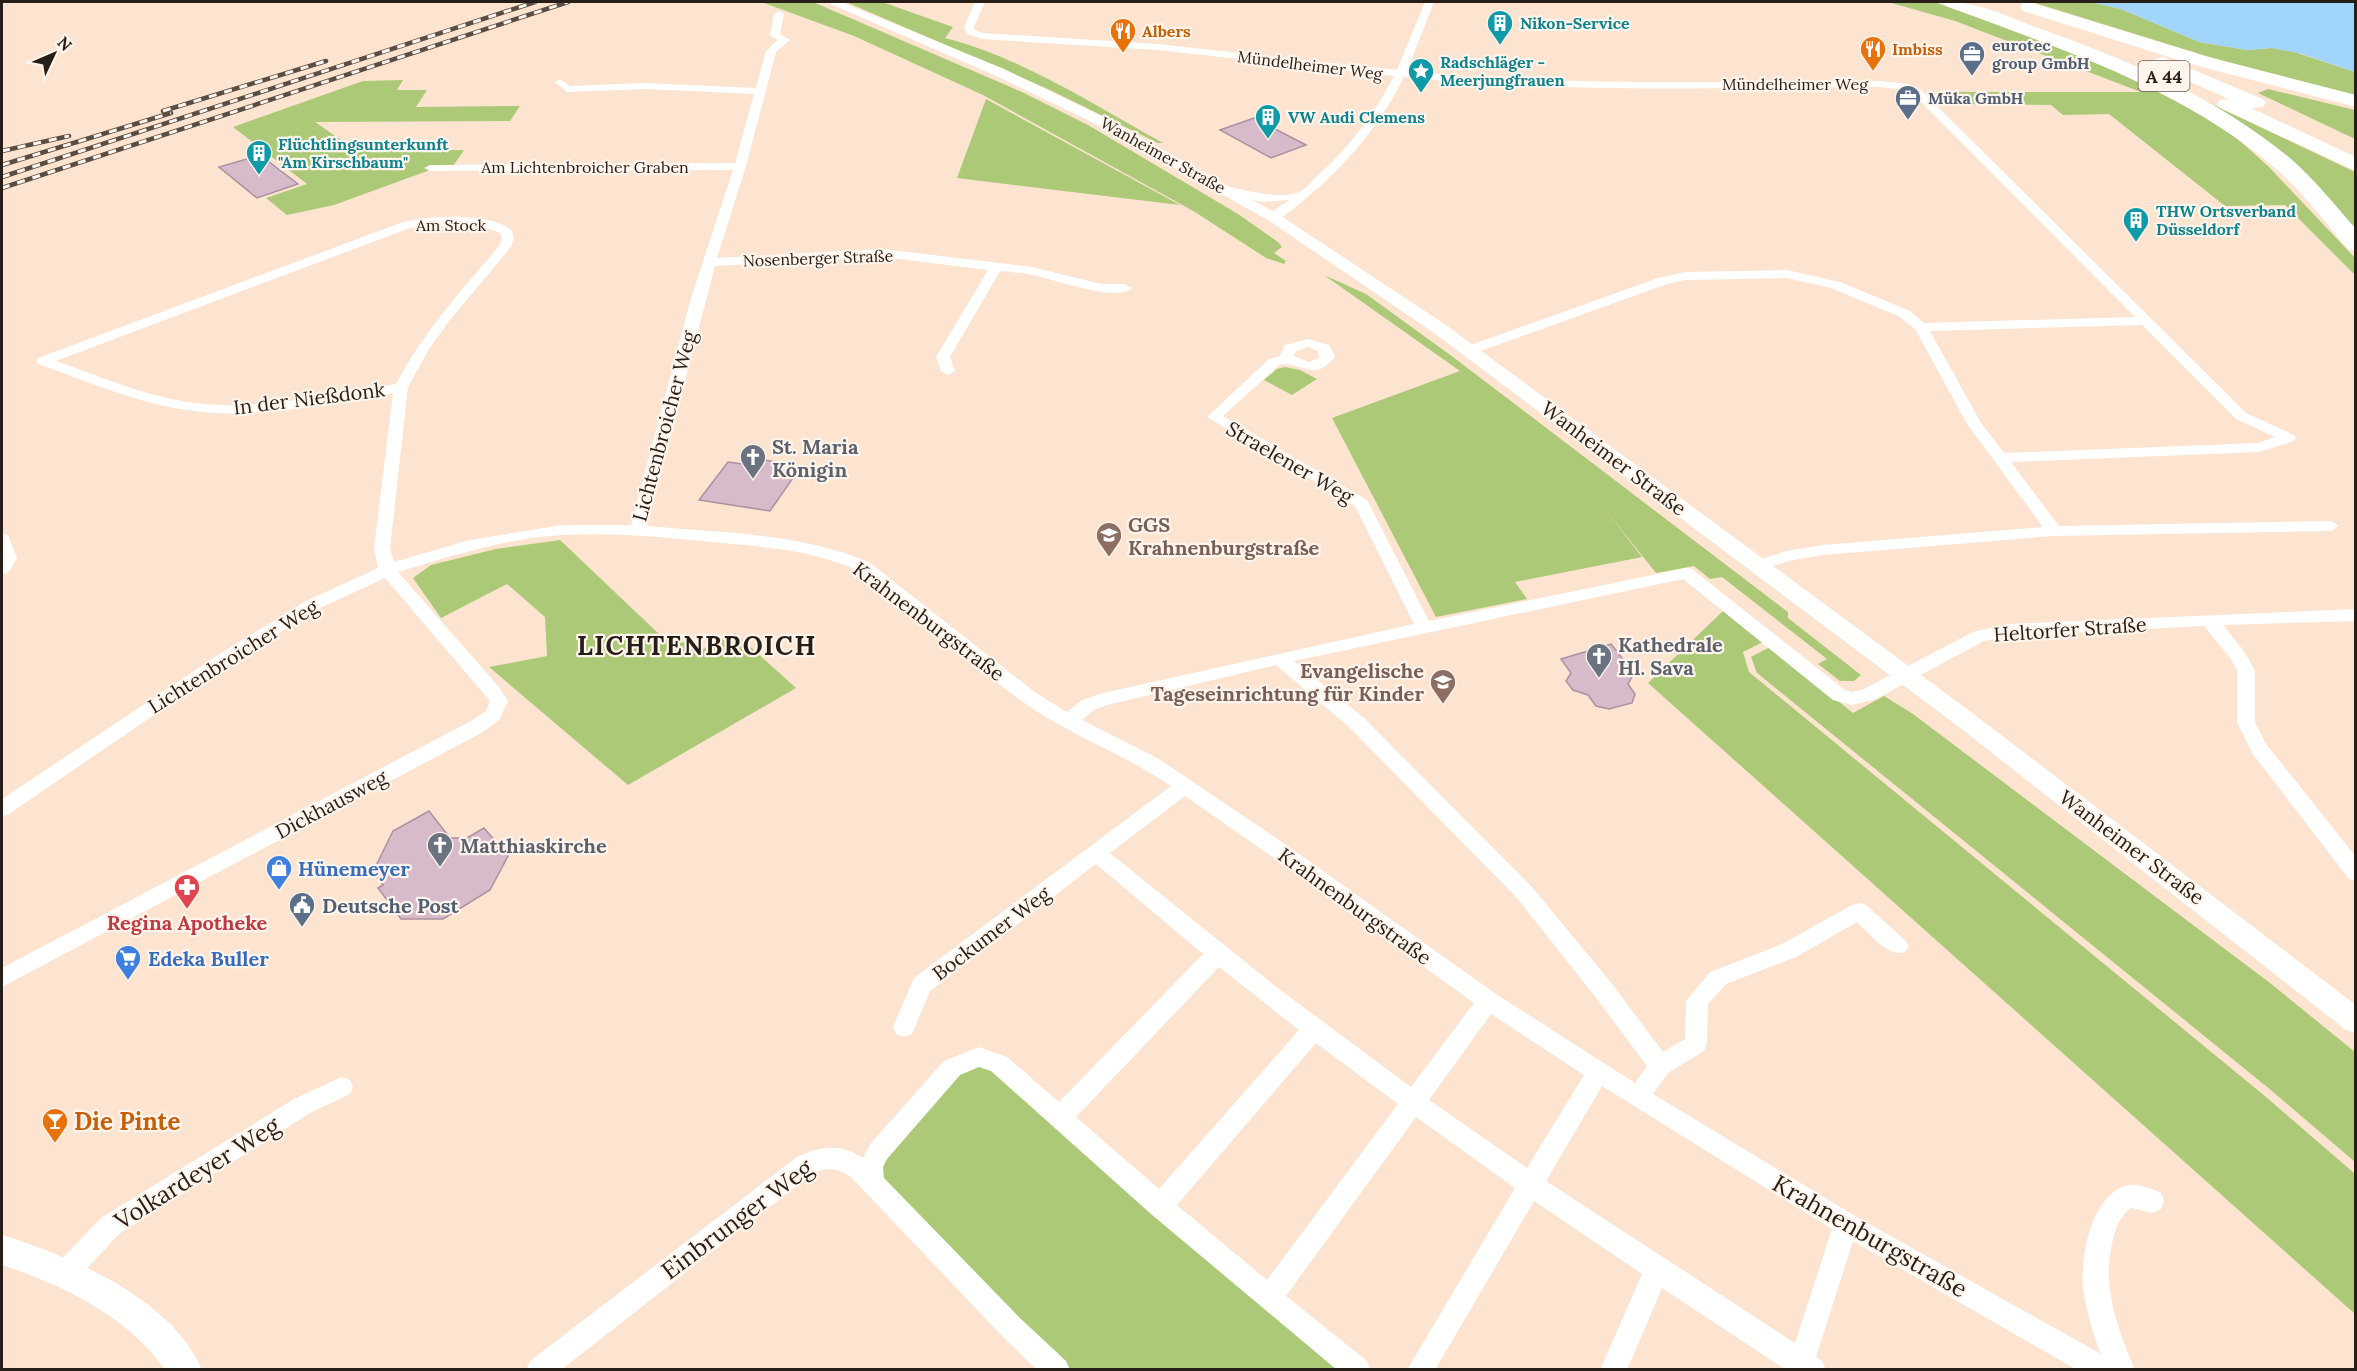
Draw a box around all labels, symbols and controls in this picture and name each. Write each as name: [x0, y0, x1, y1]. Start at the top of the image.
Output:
building icon: Nikon-Service: [1485, 8, 1515, 46]
place label: Nikon-Service: [1520, 13, 1630, 33]
restaurant icon: Albers: [1108, 16, 1138, 54]
place label: Albers: [1142, 21, 1191, 41]
north arrow: [24, 24, 84, 84]
text: N: [53, 32, 76, 55]
restaurant icon: Imbiss: [1858, 34, 1888, 72]
place label: eurotec group GmbH: [1992, 35, 2090, 73]
place label: Imbiss: [1892, 39, 1943, 59]
office icon: eurotec group GmbH: [1957, 39, 1987, 77]
street label: Mündelheimer Weg: [1236, 46, 1385, 84]
place label: Radschläger - Meerjungfrauen: [1440, 52, 1565, 90]
place icon: Radschläger - Meerjungfrauen: [1406, 56, 1436, 94]
road number: A 44: [2138, 61, 2190, 91]
street label: Mündelheimer Weg: [1722, 74, 1869, 94]
office icon: Müka GmbH: [1893, 83, 1923, 121]
place label: Müka GmbH: [1928, 88, 2024, 108]
building icon: VW Audi Clemens: [1253, 102, 1283, 140]
place label: VW Audi Clemens: [1288, 107, 1425, 127]
street label: Wanheimer Straße: [1097, 112, 1229, 198]
place label: Flüchtlingsunterkunft "Am Kirschbaum": [278, 134, 449, 172]
building icon: Flüchtlingsunterkunft "Am Kirschbaum": [244, 138, 274, 176]
street label: Am Lichtenbroicher Graben: [480, 157, 689, 177]
place label: THW Ortsverband Düsseldorf: [2156, 201, 2296, 239]
building icon: THW Ortsverband Düsseldorf: [2121, 205, 2151, 243]
street label: Am Stock: [415, 215, 486, 235]
street label: Nosenberger Straße: [742, 245, 894, 271]
street label: Lichtenbroicher Weg: [627, 327, 702, 524]
street label: In der Nießdonk: [232, 376, 386, 420]
street label: Wanheimer Straße: [1537, 395, 1692, 521]
street label: Straelener Weg: [1222, 415, 1359, 509]
place label: St. Maria Königin: [772, 434, 859, 482]
church icon: St. Maria Königin: [738, 442, 768, 480]
place label: GGS Krahnenburgstraße: [1128, 512, 1320, 560]
school or university icon: GGS Krahnenburgstraße: [1094, 520, 1124, 558]
street label: Krahnenburgstraße: [848, 556, 1010, 686]
street label: Lichtenbroicher Weg: [143, 593, 324, 719]
street label: Heltorfer Straße: [1993, 611, 2147, 647]
district label: LICHTENBROICH: [577, 629, 817, 662]
place label: Kathedrale Hl. Sava: [1618, 632, 1723, 680]
church icon: Kathedrale Hl. Sava: [1584, 641, 1614, 679]
place label: Evangelische Tageseinrichtung für Kinder: [1151, 658, 1424, 706]
school or university icon: Evangelische Tageseinrichtung für Kinder: [1428, 667, 1458, 705]
street label: Dickhausweg: [271, 764, 392, 844]
street label: Wanheimer Straße: [2055, 784, 2210, 910]
church icon: Matthiaskirche: [425, 830, 455, 868]
place label: Matthiaskirche: [460, 833, 607, 858]
street label: Krahnenburgstraße: [1274, 842, 1437, 970]
shop icon: Hünemeyer: [264, 853, 294, 891]
place label: Hünemeyer: [298, 856, 410, 881]
pharmacy icon: Regina Apotheke: [172, 872, 202, 910]
street label: Bockumer Weg: [927, 880, 1056, 985]
public building icon: Deutsche Post: [287, 890, 317, 928]
place label: Deutsche Post: [322, 893, 459, 918]
place label: Regina Apotheke: [107, 910, 268, 935]
supermarket icon: Edeka Buller: [113, 943, 143, 981]
place label: Edeka Buller: [148, 946, 269, 971]
bar icon: Die Pinte: [40, 1106, 70, 1144]
place label: Die Pinte: [74, 1106, 180, 1137]
street label: Volkardeyer Weg: [108, 1109, 286, 1237]
street label: Einbrunger Weg: [655, 1152, 819, 1286]
street label: Krahnenburgstraße: [1767, 1168, 1973, 1304]

